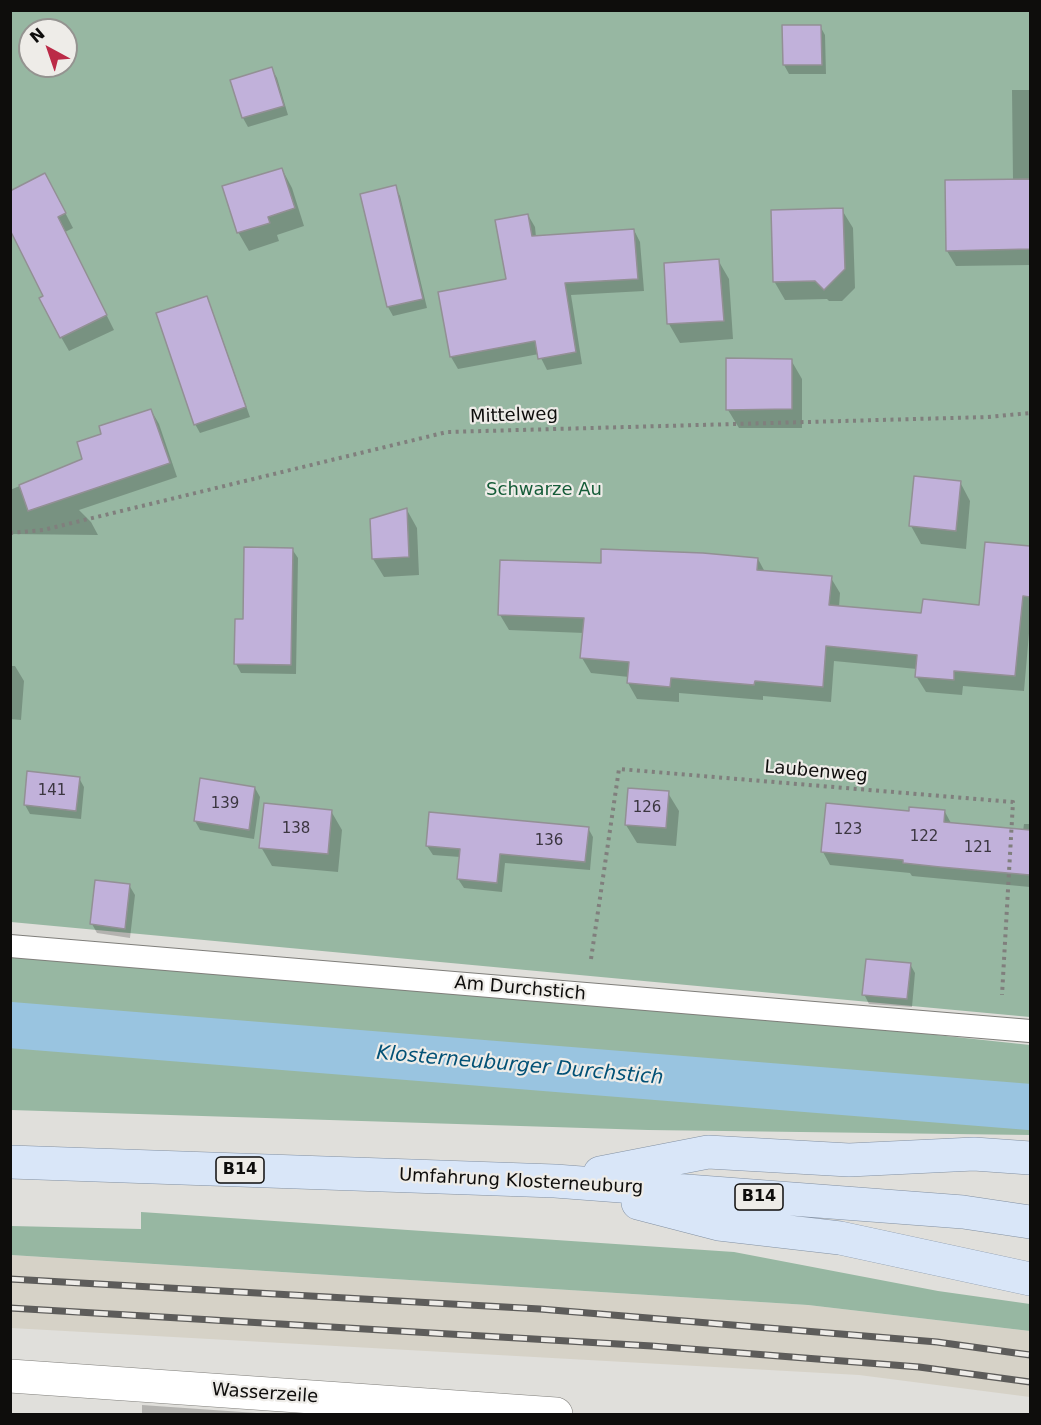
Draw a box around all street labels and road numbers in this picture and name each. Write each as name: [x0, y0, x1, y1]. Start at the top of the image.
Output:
street label: Mittelweg: [470, 404, 558, 428]
street label: Laubenweg: [763, 757, 869, 787]
street label: Am Durchstich: [453, 972, 587, 1006]
road number: B14: [216, 1157, 264, 1183]
street label: Umfahrung Klosterneuburg: [398, 1165, 644, 1199]
road number: B14: [735, 1184, 783, 1210]
street label: Wasserzeile: [211, 1380, 319, 1408]

